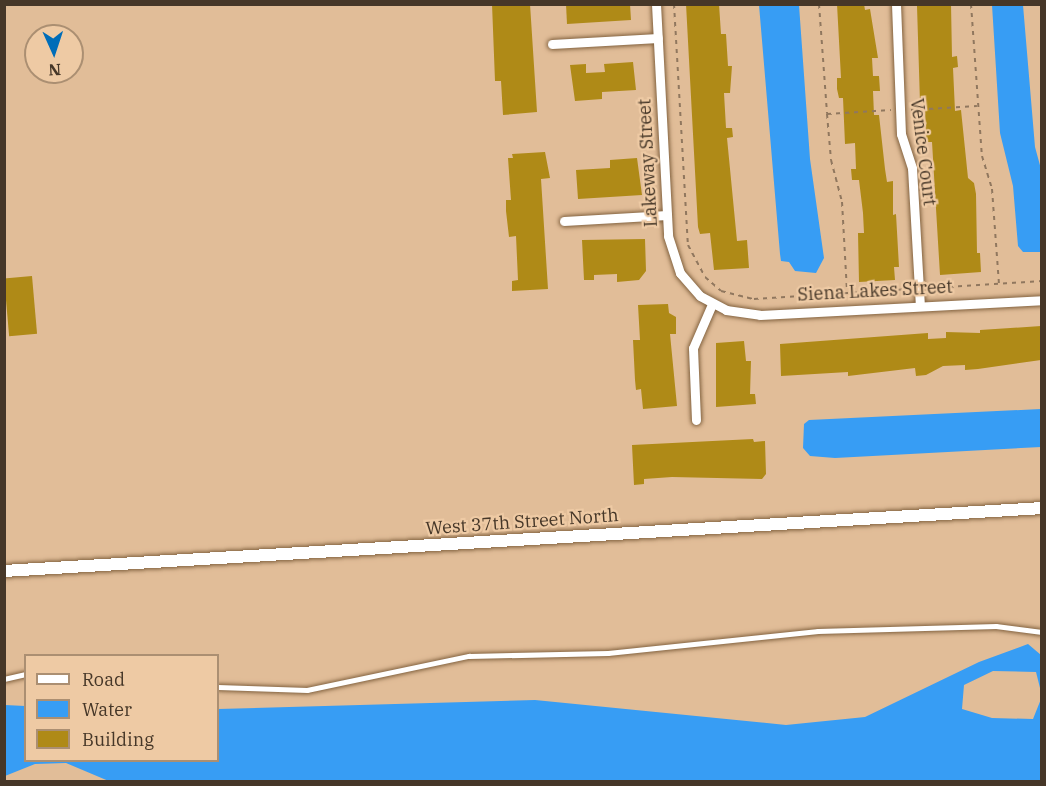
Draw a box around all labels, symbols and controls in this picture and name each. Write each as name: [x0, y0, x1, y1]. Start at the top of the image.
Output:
north arrow: [24, 24, 84, 84]
text: N: [48, 60, 62, 80]
street label: Venice Court: [906, 97, 940, 207]
street label: Lakeway Street: [634, 98, 662, 228]
street label: Siena Lakes Street: [797, 276, 953, 306]
street label: West 37th Street North: [425, 504, 619, 540]
legend: [24, 654, 219, 762]
text: Road: [82, 668, 125, 691]
text: Water: [82, 698, 132, 721]
text: Building: [82, 728, 154, 751]

